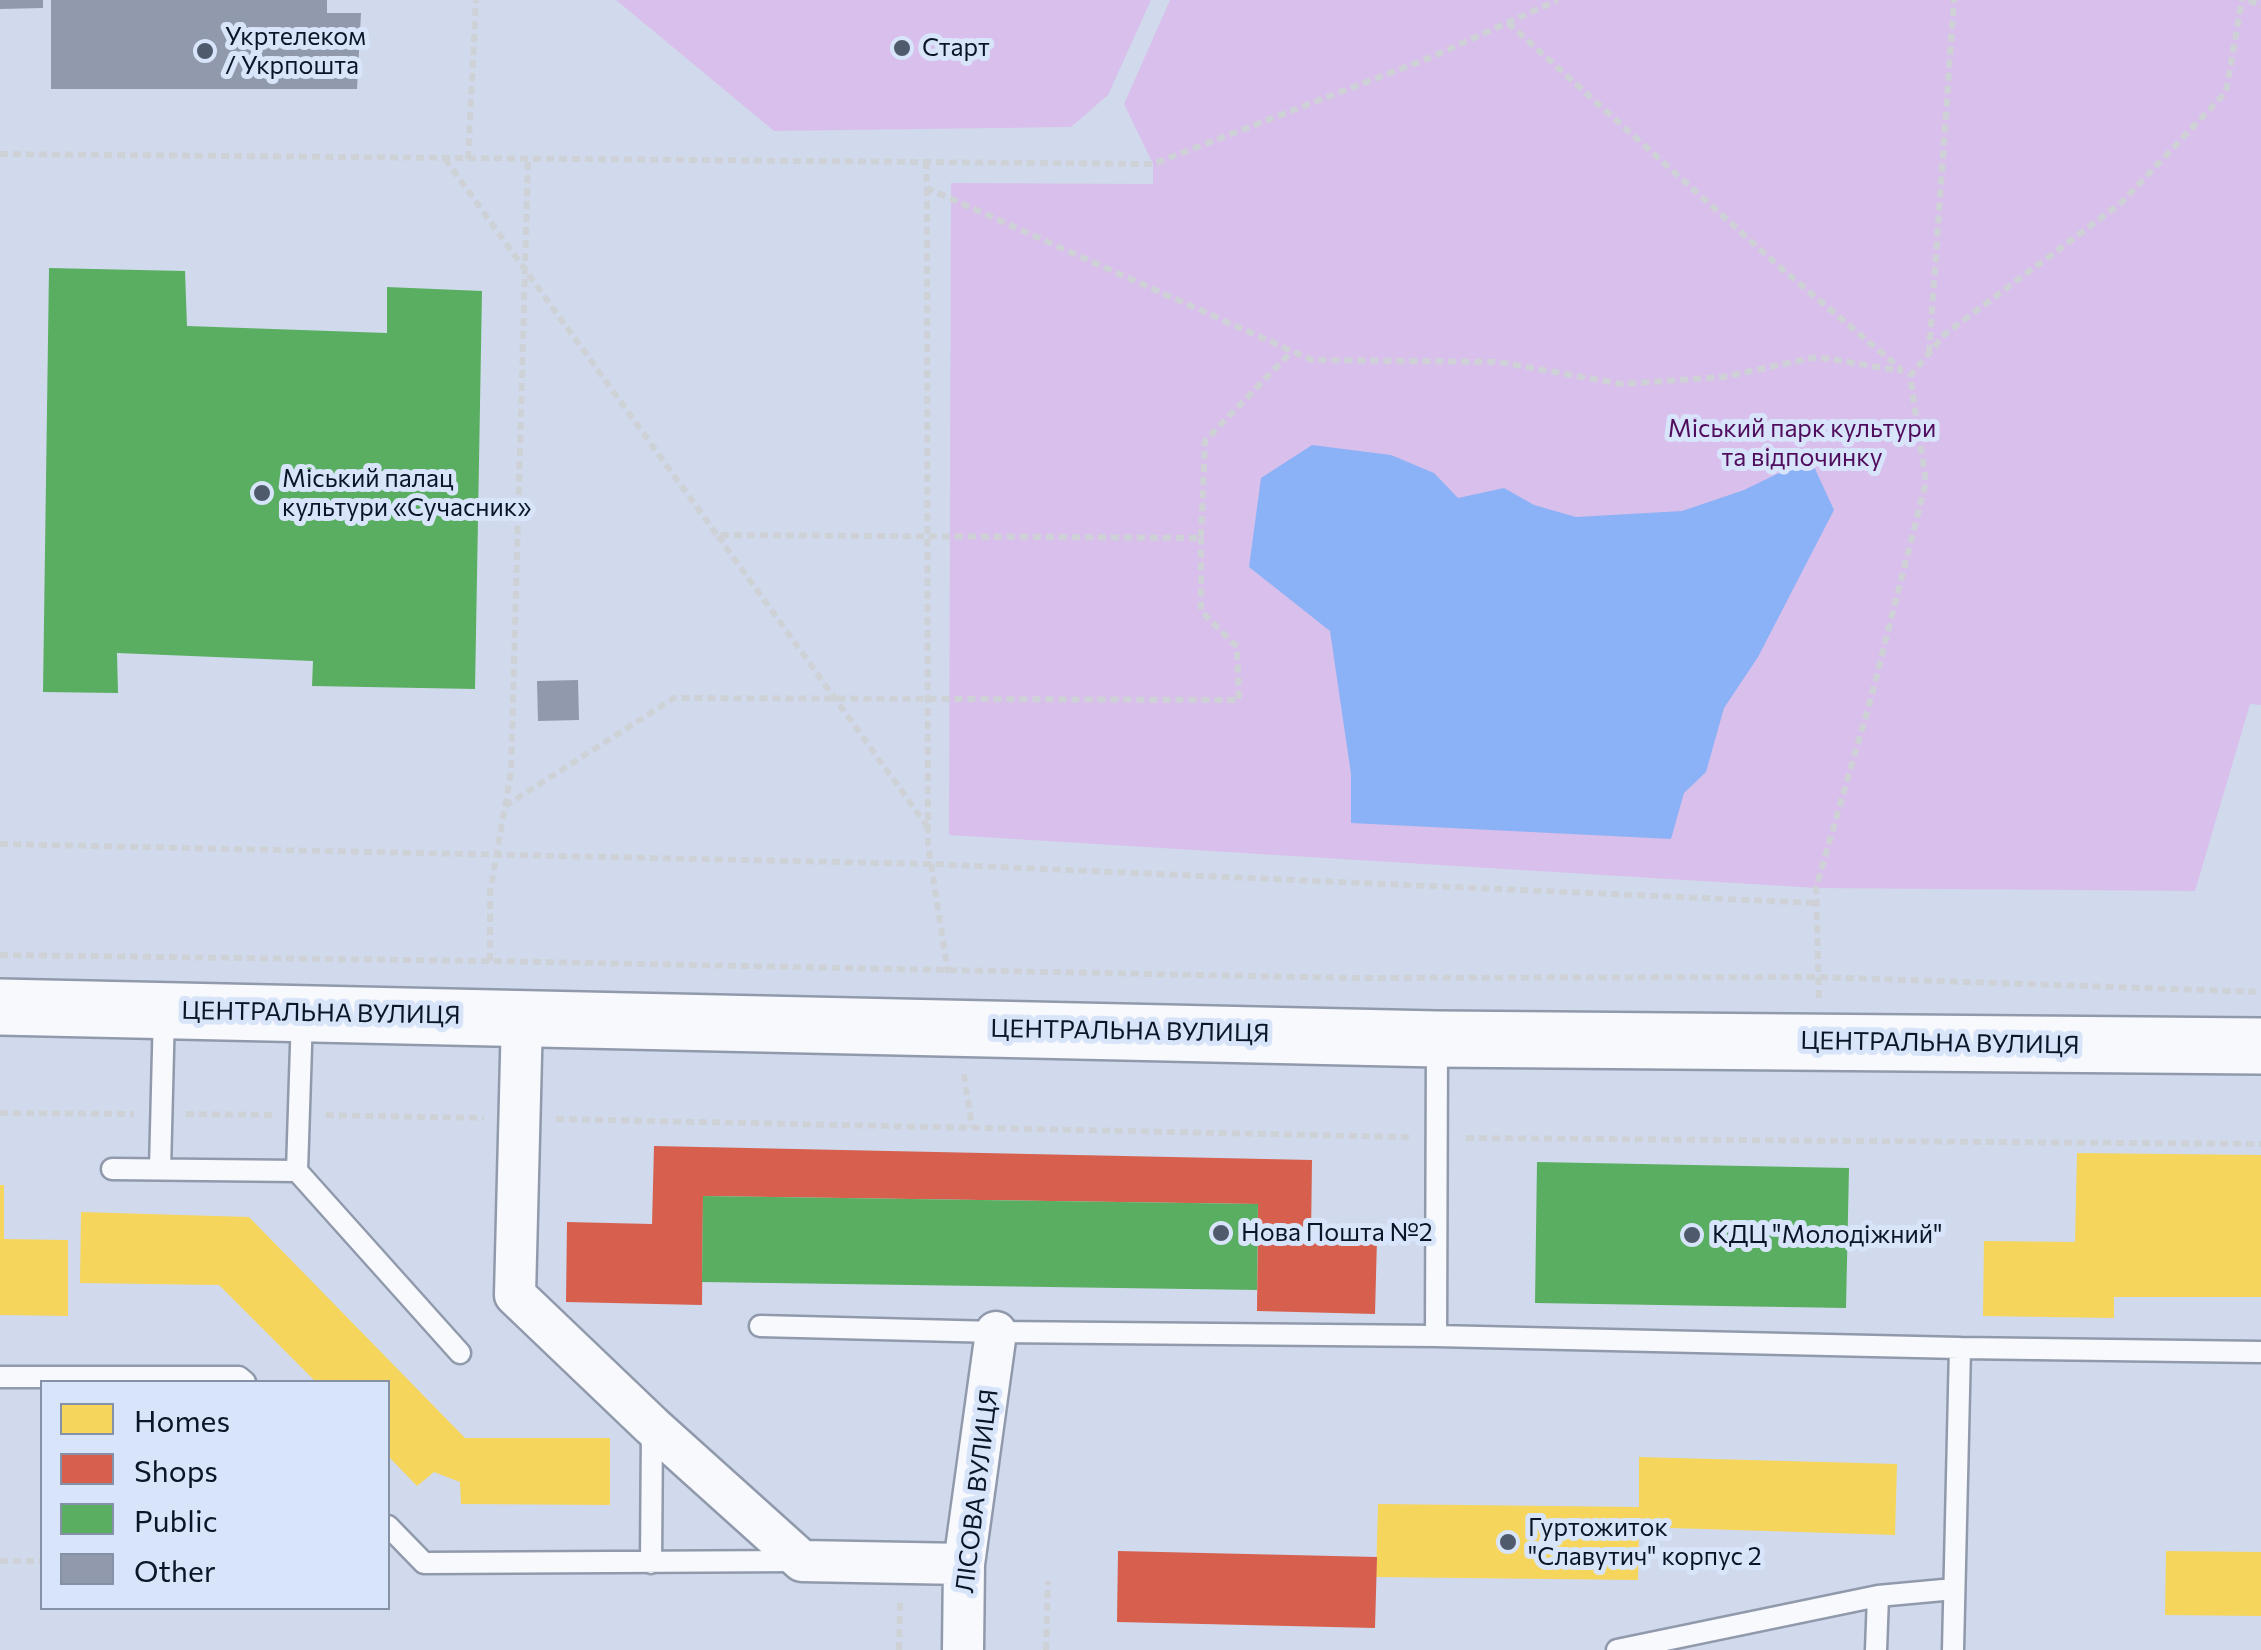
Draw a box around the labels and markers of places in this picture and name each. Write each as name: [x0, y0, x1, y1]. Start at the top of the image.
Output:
place label: Укртелеком / Укрпошта: [225, 22, 366, 81]
place label: Старт: [922, 33, 990, 63]
marker: Старт: [891, 37, 913, 59]
marker: Укртелеком / Укрпошта: [194, 40, 216, 62]
place label: Міський палац культури «Сучасник»: [282, 464, 531, 523]
marker: Міський палац культури «Сучасник»: [251, 482, 273, 504]
place label: Нова Пошта №2: [1241, 1218, 1433, 1248]
place label: КДЦ "Молодіжний": [1712, 1220, 1942, 1250]
marker: Нова Пошта №2: [1210, 1222, 1232, 1244]
marker: КДЦ "Молодіжний": [1681, 1224, 1703, 1246]
place label: Гуртожиток "Славутич" корпус 2: [1528, 1513, 1761, 1572]
marker: Гуртожиток "Славутич" корпус 2: [1497, 1531, 1519, 1553]

